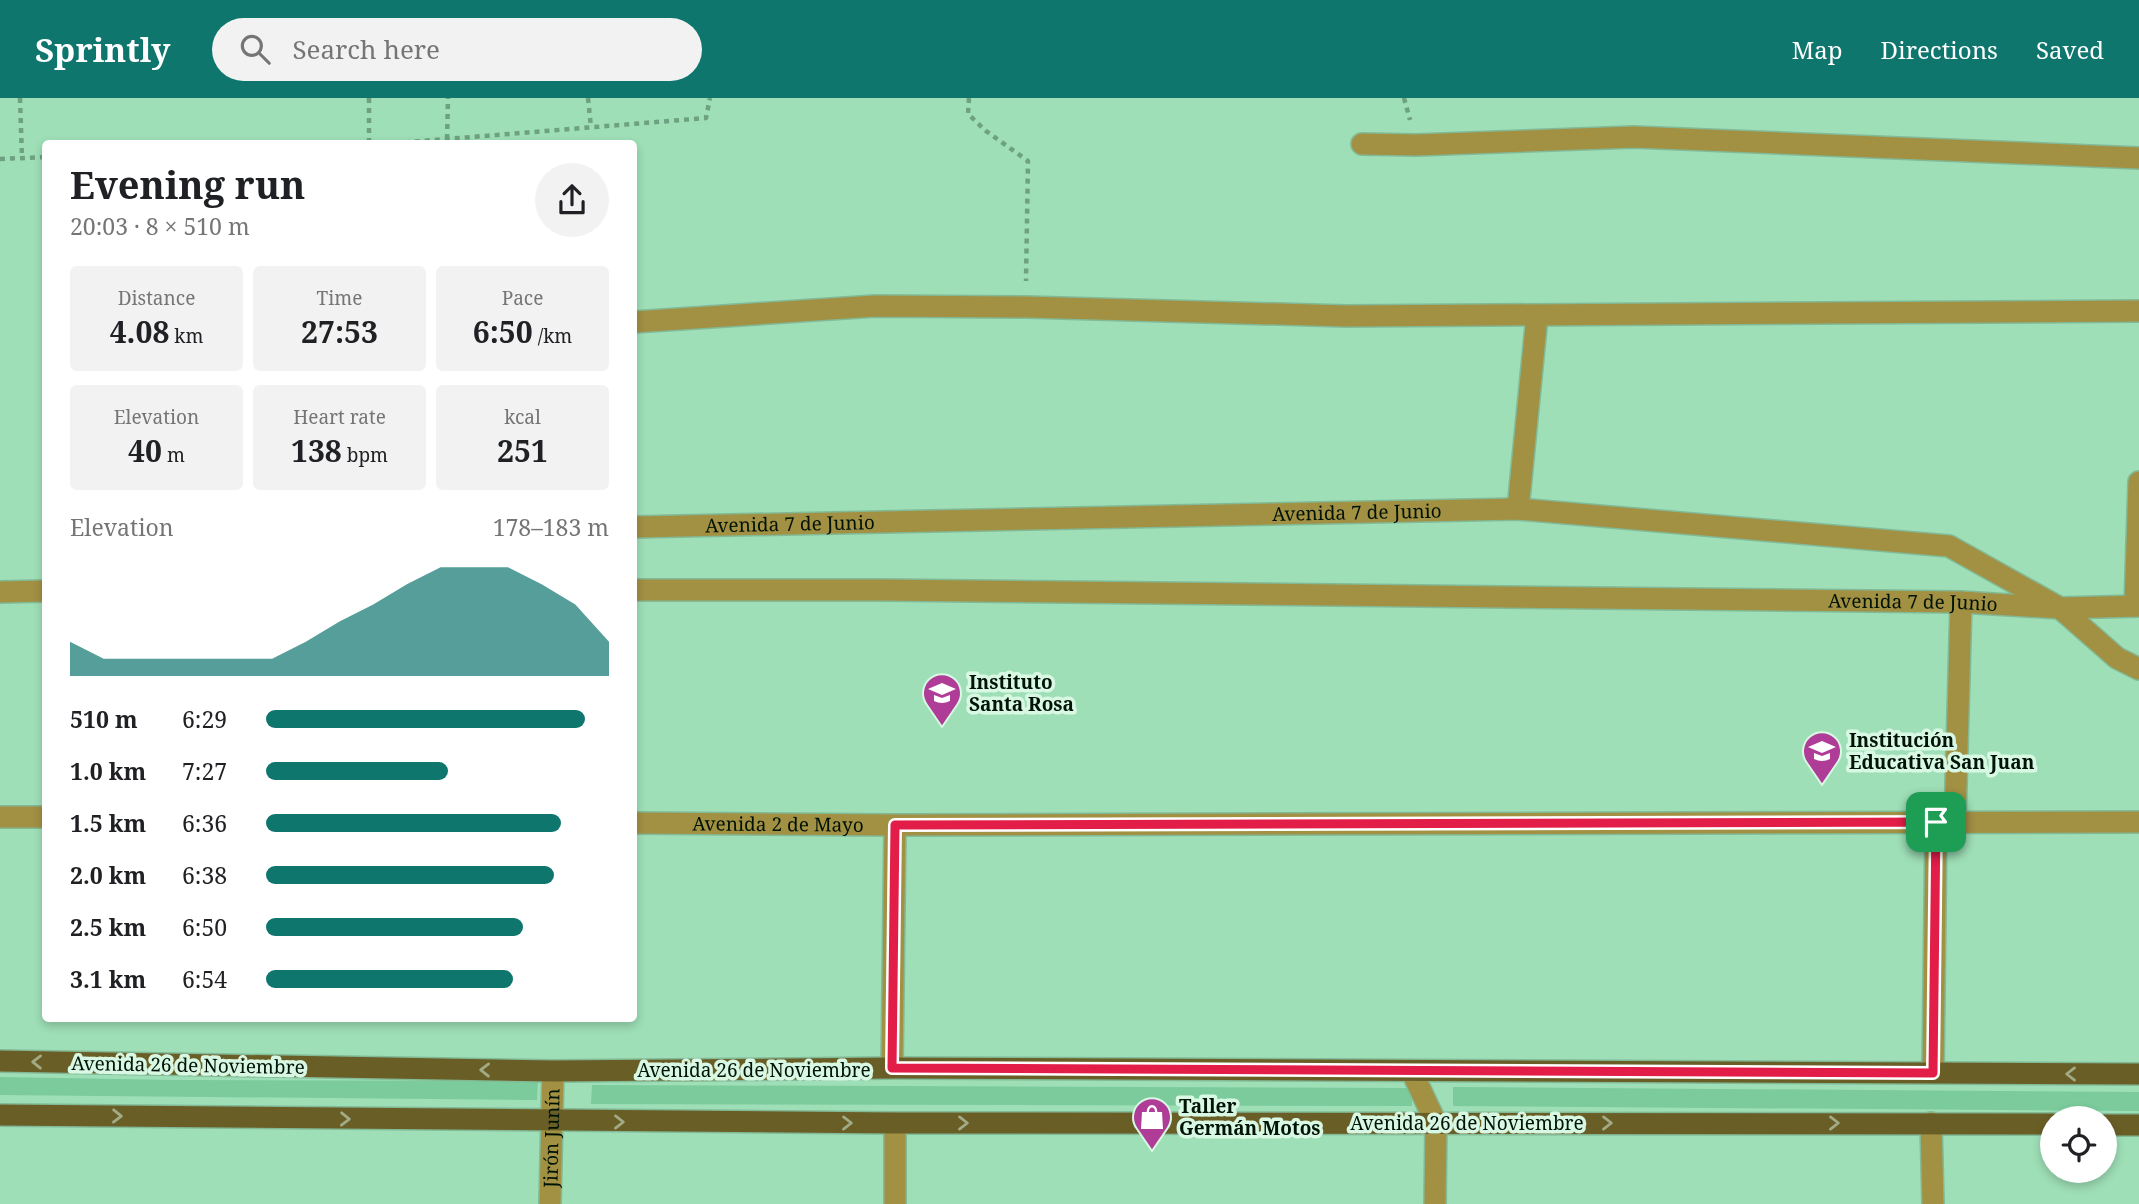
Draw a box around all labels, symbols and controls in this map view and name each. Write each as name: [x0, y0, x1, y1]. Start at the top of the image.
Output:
search box: [212, 18, 702, 81]
text: Sprintly: [35, 27, 170, 72]
icon: search: [236, 30, 274, 68]
text: Search here: [292, 31, 440, 67]
text: Map: [1792, 33, 1843, 66]
text: Directions: [1881, 33, 1998, 66]
text: Saved: [2036, 33, 2104, 66]
text: Evening run: [70, 158, 305, 210]
button: share: [535, 163, 609, 237]
text: 20:03 · 8 × 510 m: [70, 210, 250, 242]
text: Distance: [118, 285, 195, 311]
text: Time: [317, 285, 362, 311]
text: Pace: [502, 285, 543, 311]
text: 4.08: [110, 311, 169, 352]
text: 27:53: [301, 311, 378, 352]
text: 6:50: [473, 311, 533, 352]
text: km: [169, 323, 203, 349]
text: /km: [533, 323, 572, 349]
text: Elevation: [114, 404, 199, 430]
text: Heart rate: [293, 404, 386, 430]
text: kcal: [504, 404, 541, 430]
text: 40: [128, 430, 162, 471]
text: 138: [291, 430, 342, 471]
text: 251: [497, 430, 548, 471]
text: m: [162, 442, 185, 468]
text: bpm: [342, 442, 388, 468]
street label: Avenida 7 de Junio: [1272, 498, 1442, 527]
street label: Avenida 7 de Junio: [705, 509, 875, 539]
text: Elevation: [70, 511, 174, 543]
text: 178–183 m: [493, 511, 609, 543]
street label: Avenida 7 de Junio: [1828, 588, 1999, 617]
place label: Instituto Santa Rosa: [969, 669, 1074, 717]
school or university icon: Instituto Santa Rosa: [921, 672, 963, 727]
text: 510 m: [70, 703, 138, 735]
text: 6:29: [182, 703, 227, 735]
place label: Institución Educativa San Juan: [1849, 727, 2035, 775]
school or university icon: Institución Educativa San Juan: [1801, 730, 1843, 785]
text: 1.0 km: [70, 755, 146, 787]
text: 7:27: [182, 755, 227, 787]
pin: [1906, 792, 1966, 852]
icon: arrive: [1917, 803, 1955, 841]
text: 1.5 km: [70, 807, 146, 839]
text: 6:36: [182, 807, 227, 839]
street label: Avenida 2 de Mayo: [692, 810, 864, 838]
text: 2.0 km: [70, 859, 146, 891]
text: 6:38: [182, 859, 227, 891]
text: 2.5 km: [70, 911, 146, 943]
text: 6:50: [182, 911, 227, 943]
text: 3.1 km: [70, 963, 146, 995]
text: 6:54: [182, 963, 227, 995]
street label: Avenida 26 de Noviembre: [71, 1050, 305, 1080]
one-way arrow: [31, 1054, 42, 1070]
street label: Avenida 26 de Noviembre: [637, 1057, 871, 1083]
one-way arrow: [479, 1062, 490, 1078]
one-way arrow: [2065, 1066, 2076, 1082]
street label: Jirón Junín: [537, 1088, 566, 1189]
place label: Taller Germán Motos: [1179, 1093, 1320, 1141]
shop icon: Taller Germán Motos: [1131, 1096, 1173, 1151]
map controls: [2040, 1106, 2117, 1183]
button: locate: [2040, 1106, 2117, 1183]
one-way arrow: [112, 1108, 123, 1124]
street label: Avenida 26 de Noviembre: [1350, 1110, 1584, 1136]
one-way arrow: [340, 1111, 350, 1127]
one-way arrow: [614, 1114, 625, 1129]
one-way arrow: [842, 1115, 853, 1131]
one-way arrow: [958, 1115, 969, 1131]
one-way arrow: [1602, 1115, 1613, 1131]
one-way arrow: [1830, 1115, 1840, 1131]

